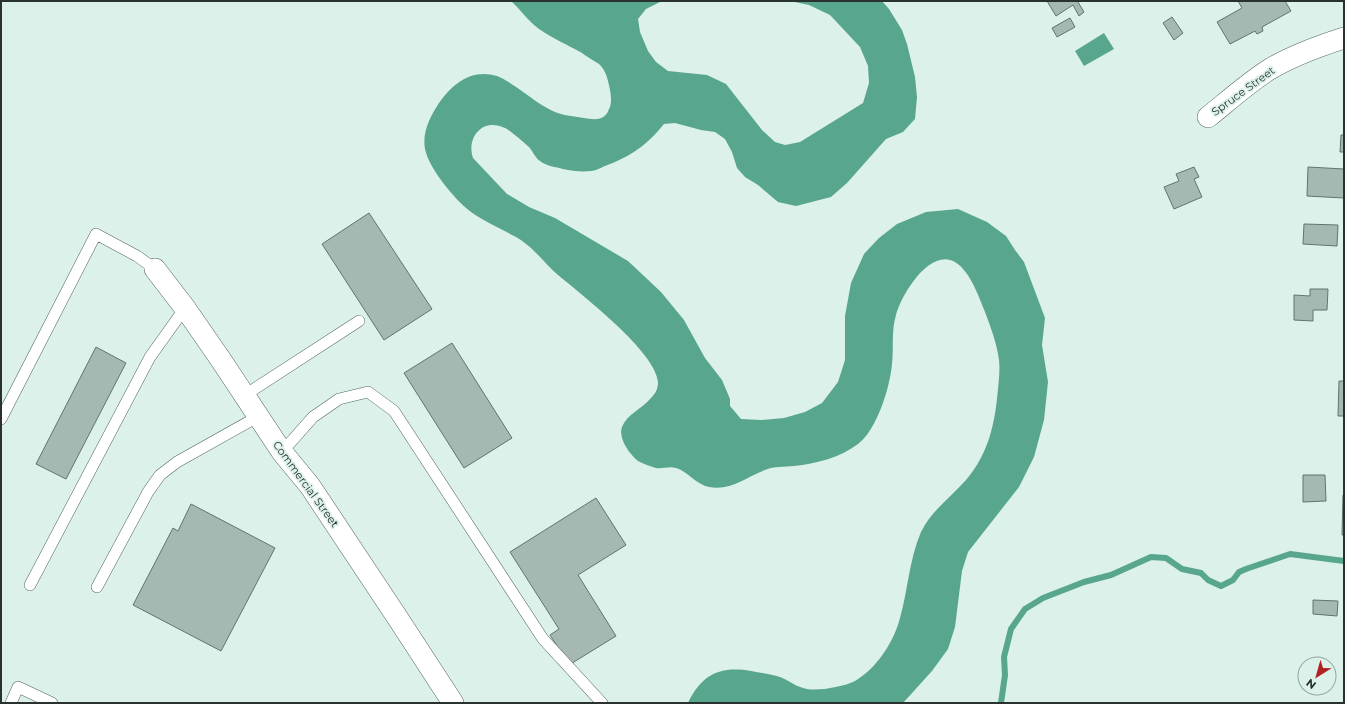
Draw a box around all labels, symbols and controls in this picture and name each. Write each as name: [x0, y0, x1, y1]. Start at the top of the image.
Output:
street label: Spruce Street: [1209, 63, 1278, 119]
street label: Commercial Street: [270, 438, 342, 530]
north arrow: [1297, 656, 1337, 696]
text: N: [1303, 676, 1319, 692]

